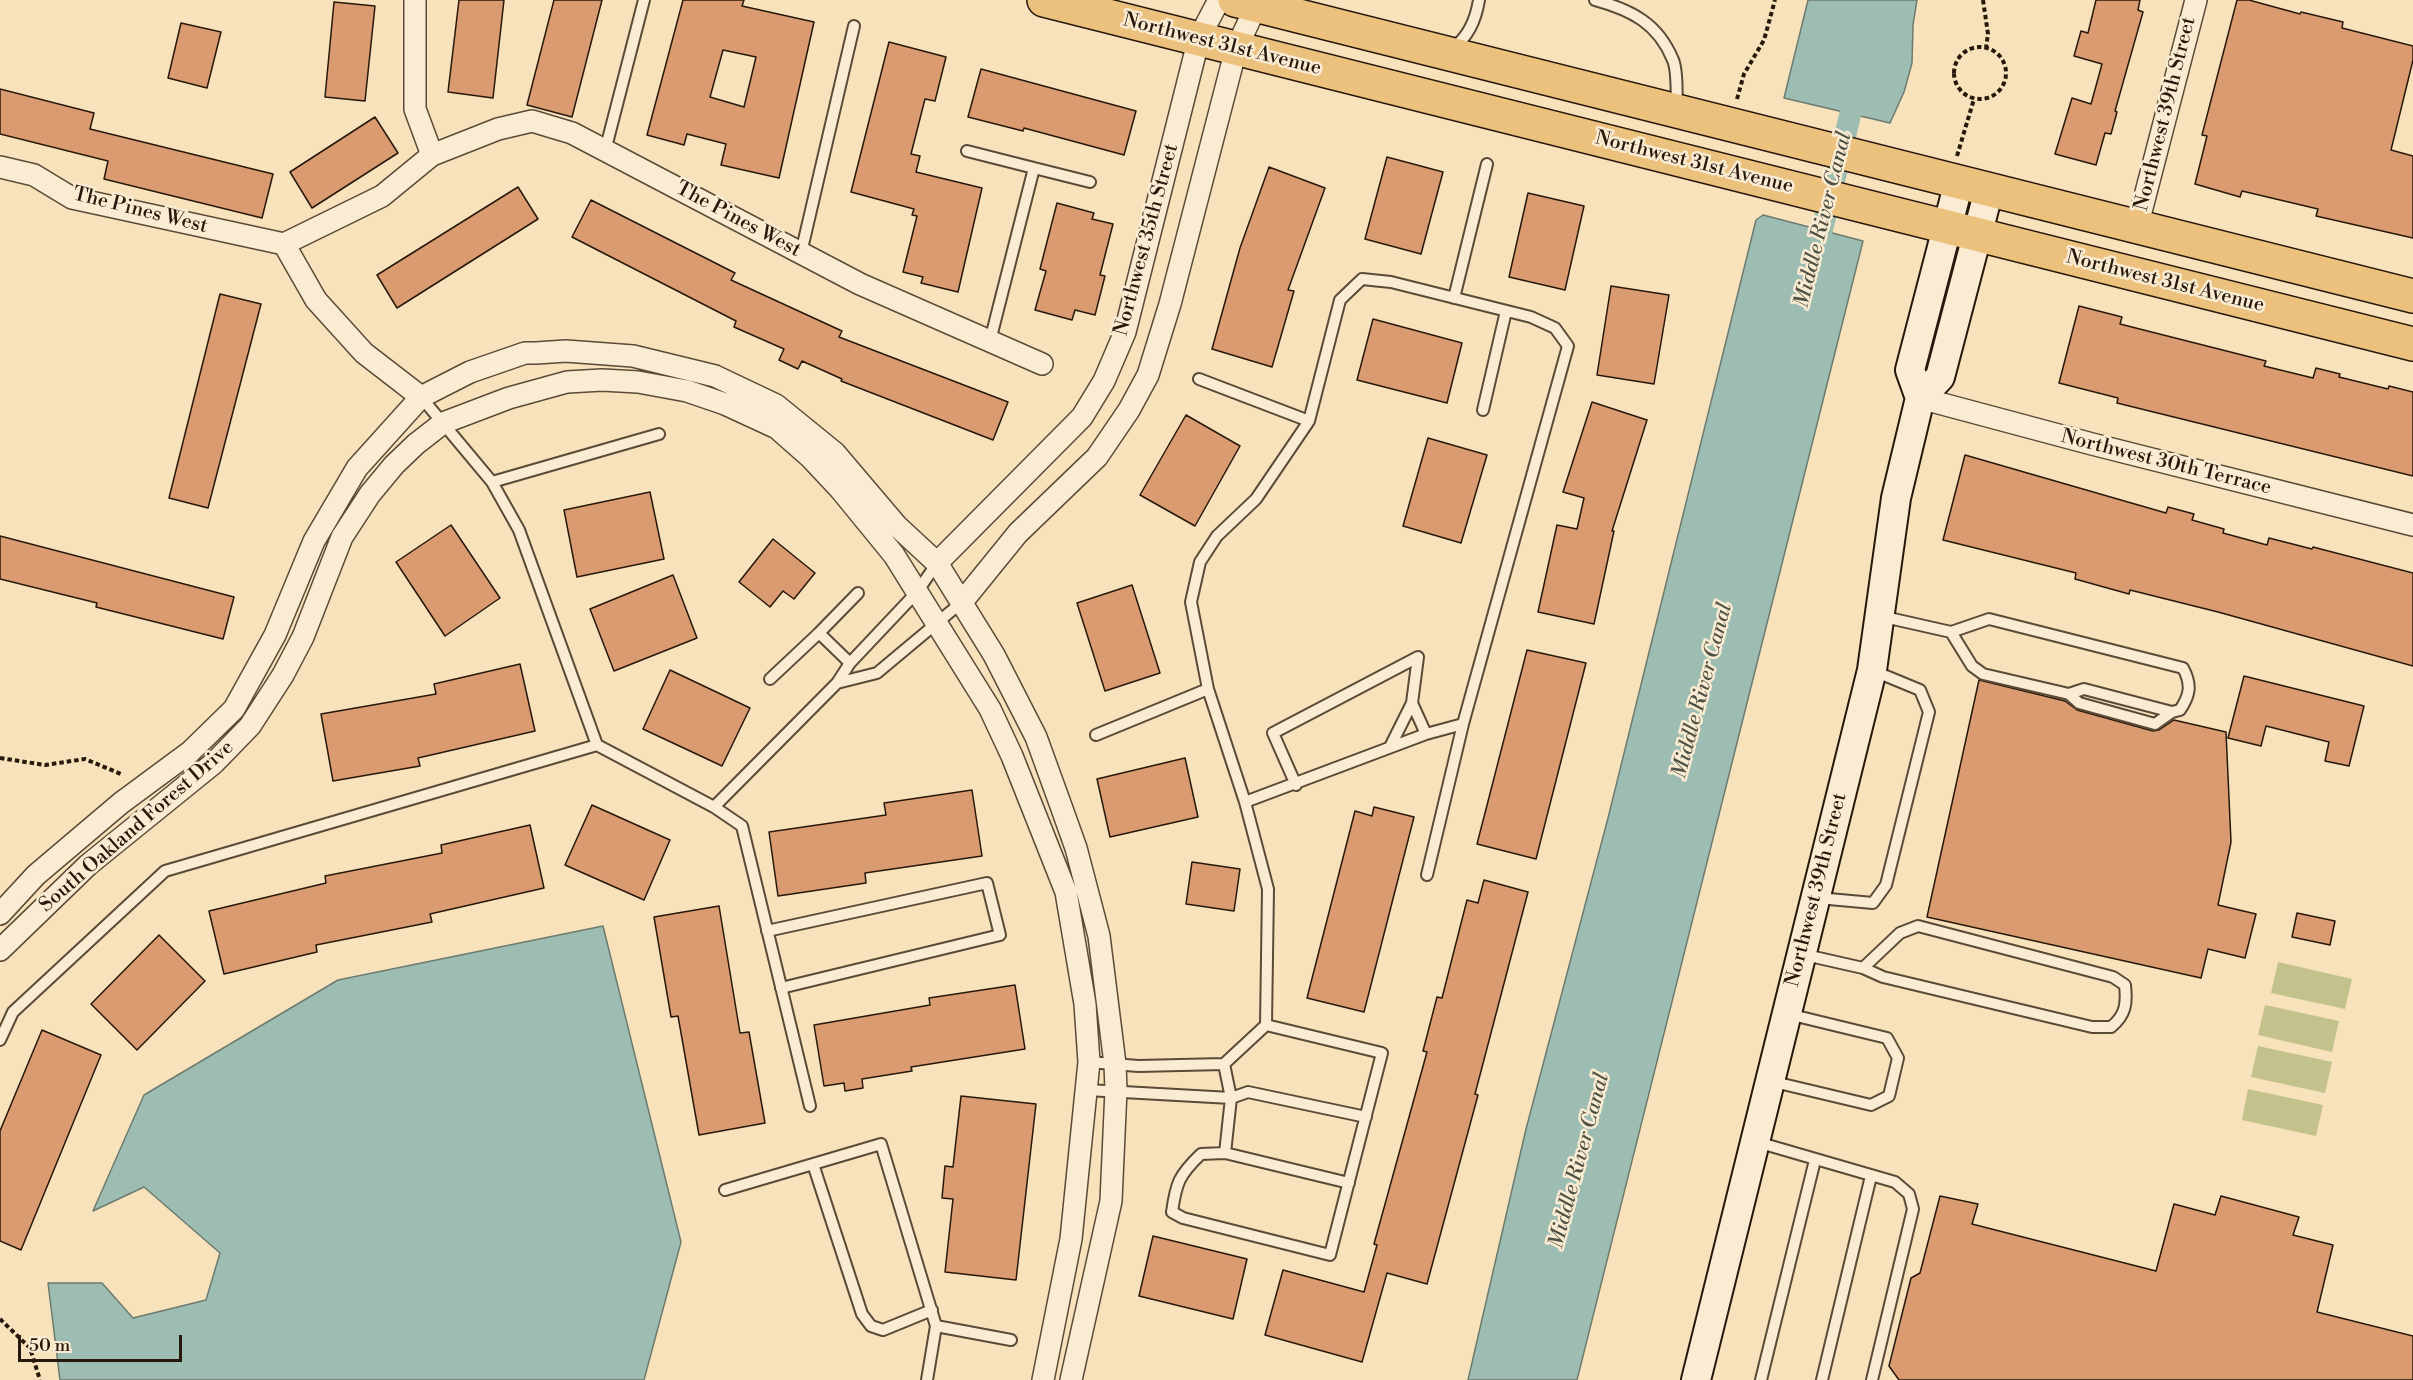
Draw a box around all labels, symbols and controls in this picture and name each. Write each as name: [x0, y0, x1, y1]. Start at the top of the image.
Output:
street label: Northwest 31st Avenue: [1120, 9, 1324, 81]
street label: Northwest 39th Street: [2130, 15, 2202, 213]
street label: Northwest 31st Avenue: [1592, 127, 1796, 199]
water label: Middle River Canal: [1790, 129, 1858, 311]
street label: Northwest 35th Street: [1110, 141, 1184, 339]
street label: The Pines West: [671, 177, 805, 263]
street label: The Pines West: [70, 183, 210, 239]
street label: Northwest 31st Avenue: [2063, 246, 2267, 318]
street label: Northwest 30th Terrace: [2058, 425, 2274, 501]
water label: Middle River Canal: [1667, 600, 1739, 782]
street label: South Oakland Forest Drive: [35, 736, 239, 918]
street label: Northwest 39th Street: [1781, 791, 1853, 989]
water label: Middle River Canal: [1544, 1070, 1616, 1252]
scale bar: [21, 1323, 184, 1361]
text: 50 m: [29, 1334, 70, 1357]

